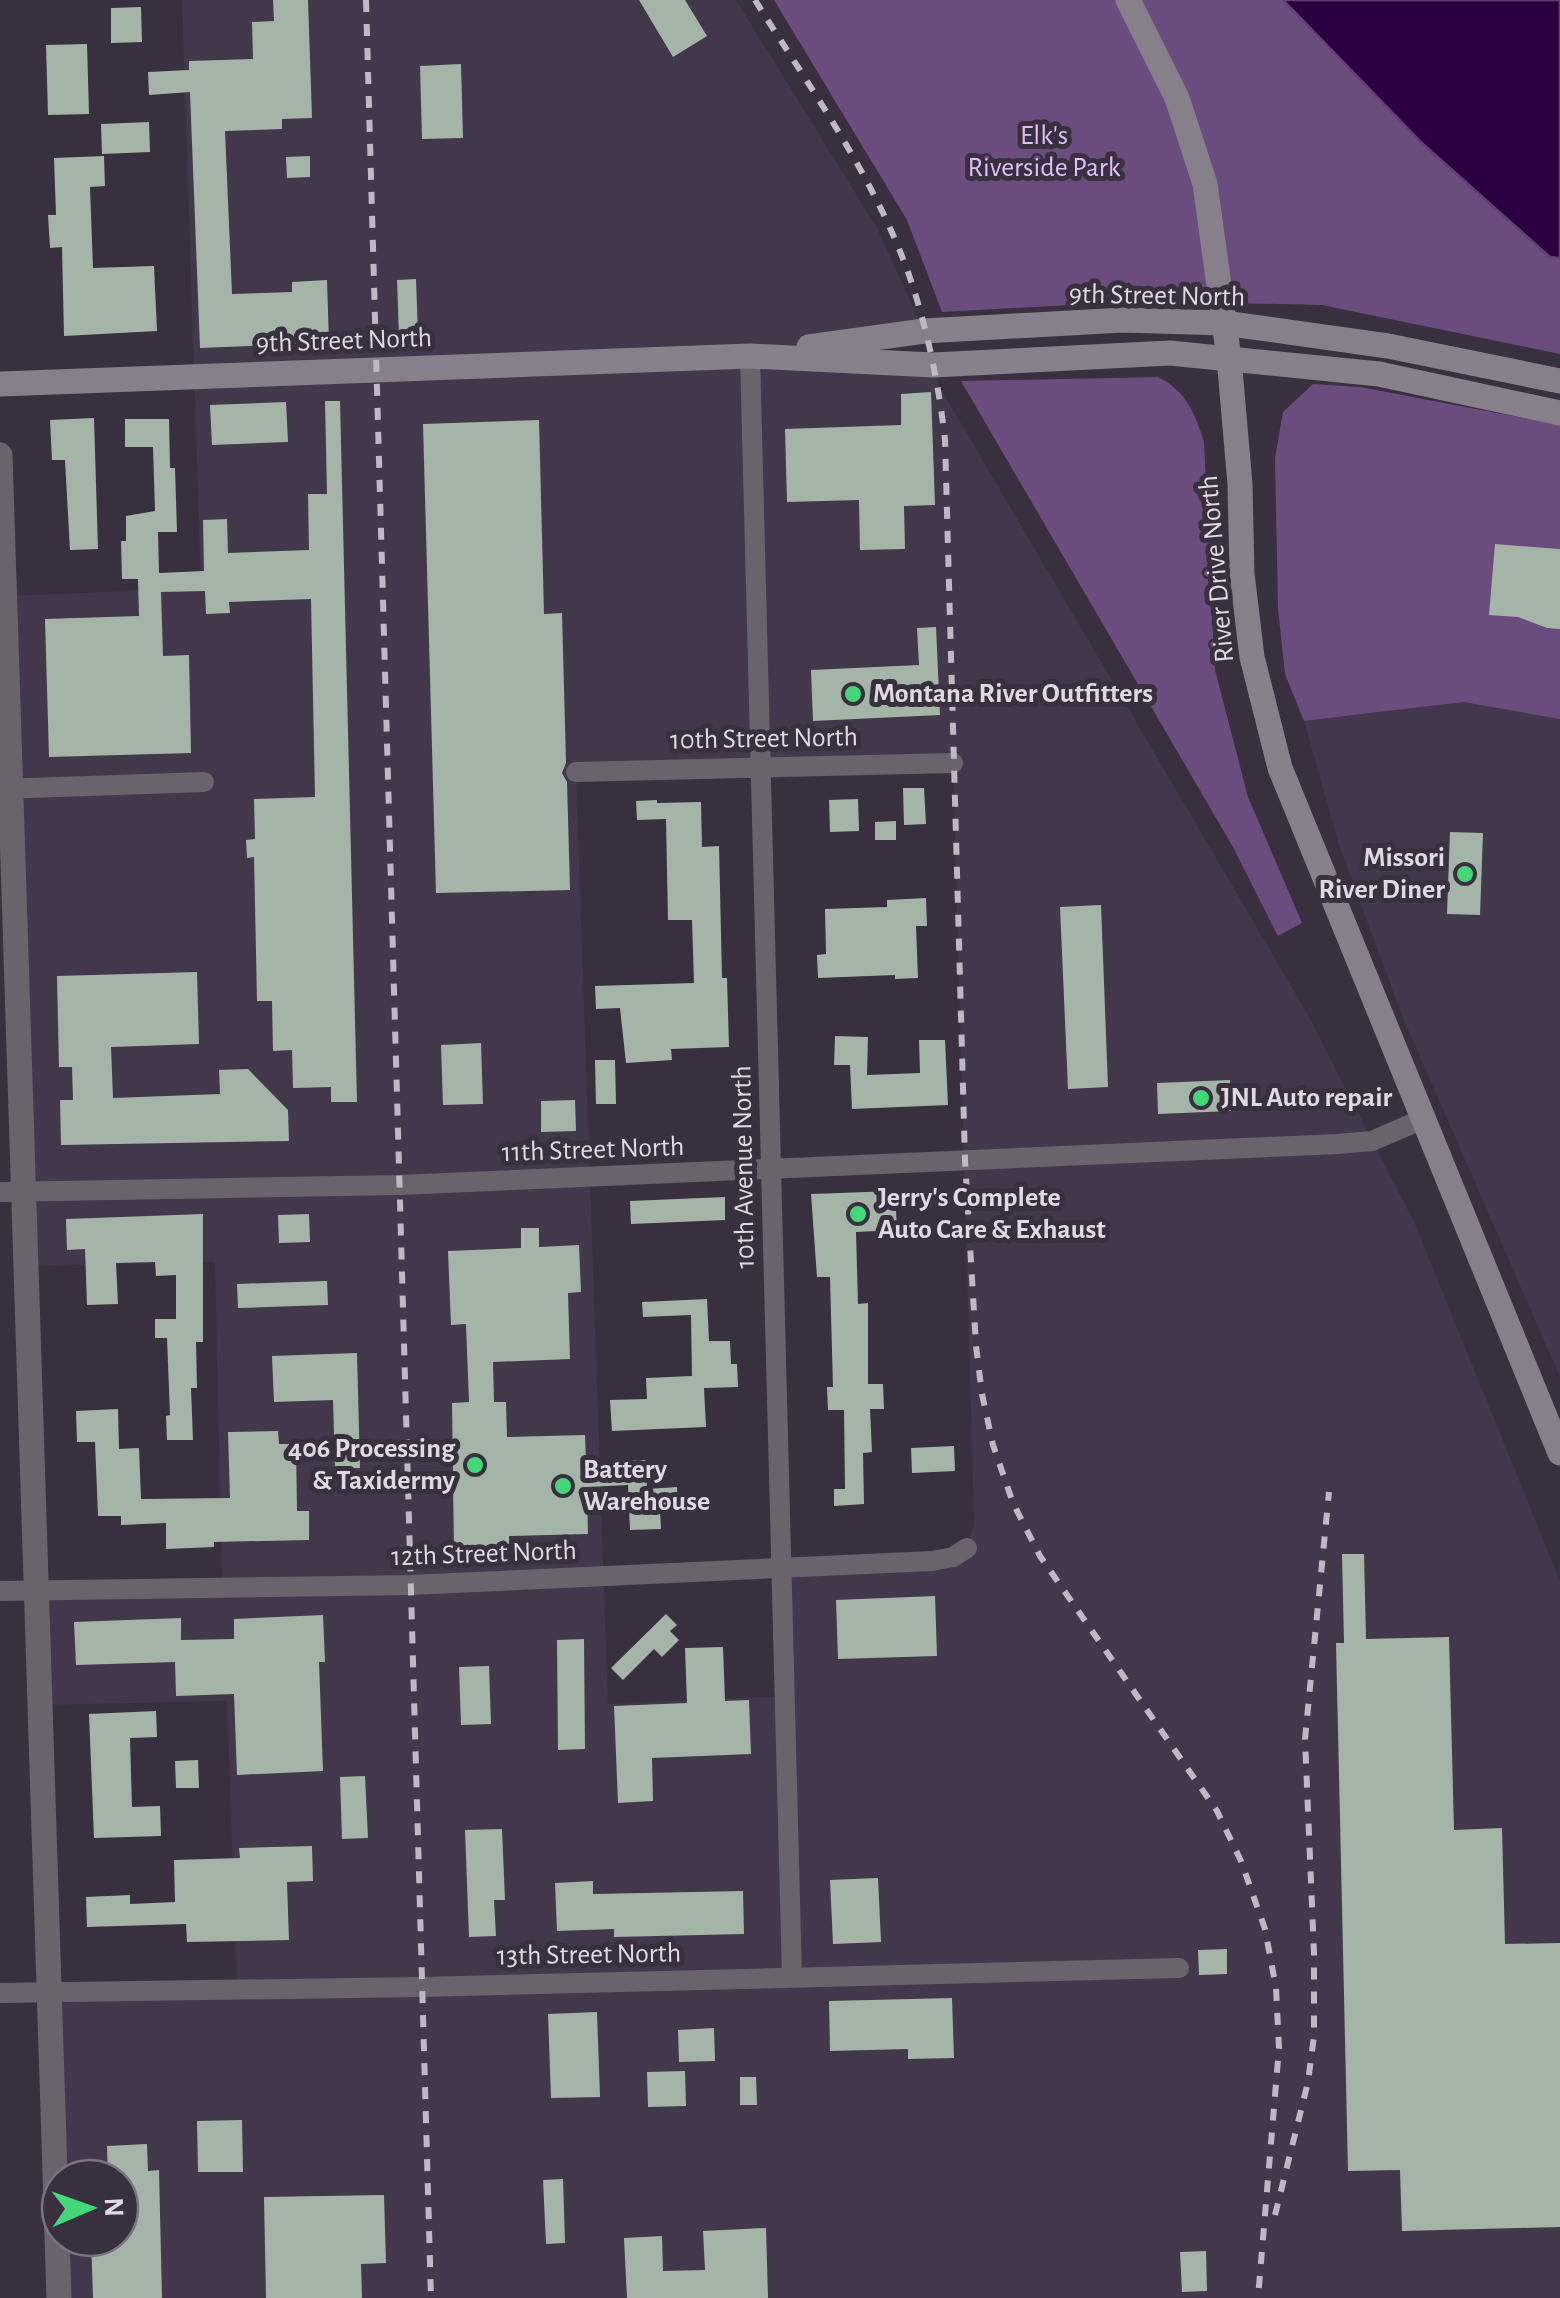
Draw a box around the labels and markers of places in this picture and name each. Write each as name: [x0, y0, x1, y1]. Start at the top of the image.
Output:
place label: Montana River Outfitters: [873, 680, 1153, 708]
marker: Montana River Outfitters: [842, 683, 864, 705]
place label: Missori River Diner: [1318, 844, 1445, 904]
marker: Missori River Diner: [1454, 863, 1476, 885]
place label: JNL Auto repair: [1221, 1084, 1393, 1112]
marker: JNL Auto repair: [1190, 1087, 1212, 1109]
place label: Jerry's Complete Auto Care & Exhaust: [878, 1184, 1106, 1244]
marker: Jerry's Complete Auto Care & Exhaust: [847, 1203, 869, 1225]
place label: 406 Processing & Taxidermy: [288, 1435, 456, 1495]
marker: 406 Processing & Taxidermy: [464, 1454, 486, 1476]
place label: Battery Warehouse: [583, 1456, 710, 1516]
marker: Battery Warehouse: [552, 1475, 574, 1497]

